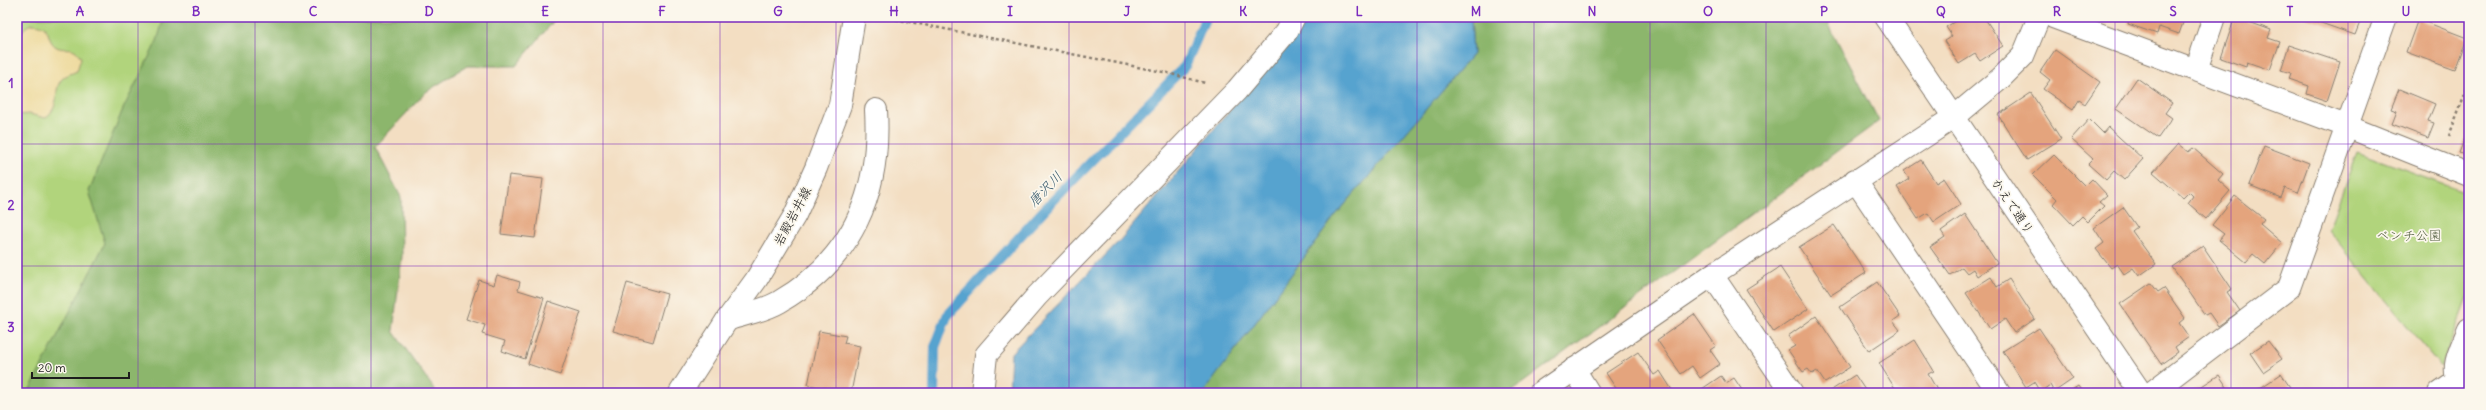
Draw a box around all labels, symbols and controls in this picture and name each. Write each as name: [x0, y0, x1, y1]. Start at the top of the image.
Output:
text: A: [76, 3, 85, 20]
text: B: [192, 3, 201, 20]
text: C: [309, 3, 318, 20]
text: D: [424, 3, 434, 20]
text: E: [541, 3, 549, 20]
text: F: [658, 3, 666, 20]
text: G: [773, 3, 783, 20]
text: H: [889, 3, 899, 20]
text: I: [1007, 3, 1013, 20]
text: J: [1124, 3, 1131, 20]
text: K: [1239, 3, 1248, 20]
text: L: [1355, 3, 1363, 20]
text: M: [1471, 3, 1481, 20]
text: N: [1588, 3, 1596, 20]
text: O: [1703, 3, 1713, 20]
text: P: [1820, 3, 1828, 20]
text: Q: [1936, 3, 1946, 20]
text: R: [2053, 3, 2062, 20]
text: S: [2169, 3, 2177, 20]
text: T: [2287, 3, 2294, 20]
text: U: [2402, 3, 2410, 20]
text: 1: [8, 75, 14, 92]
water label: 唐沢川: [1024, 168, 1066, 210]
street label: かえで通り: [1988, 175, 2038, 238]
street label: 岩殿岩井線: [770, 183, 816, 249]
text: 2: [7, 197, 15, 214]
park label: ベンチ公園: [2376, 227, 2442, 244]
text: 3: [7, 319, 15, 336]
scale bar: [32, 354, 129, 380]
text: 20 m: [38, 360, 66, 375]

